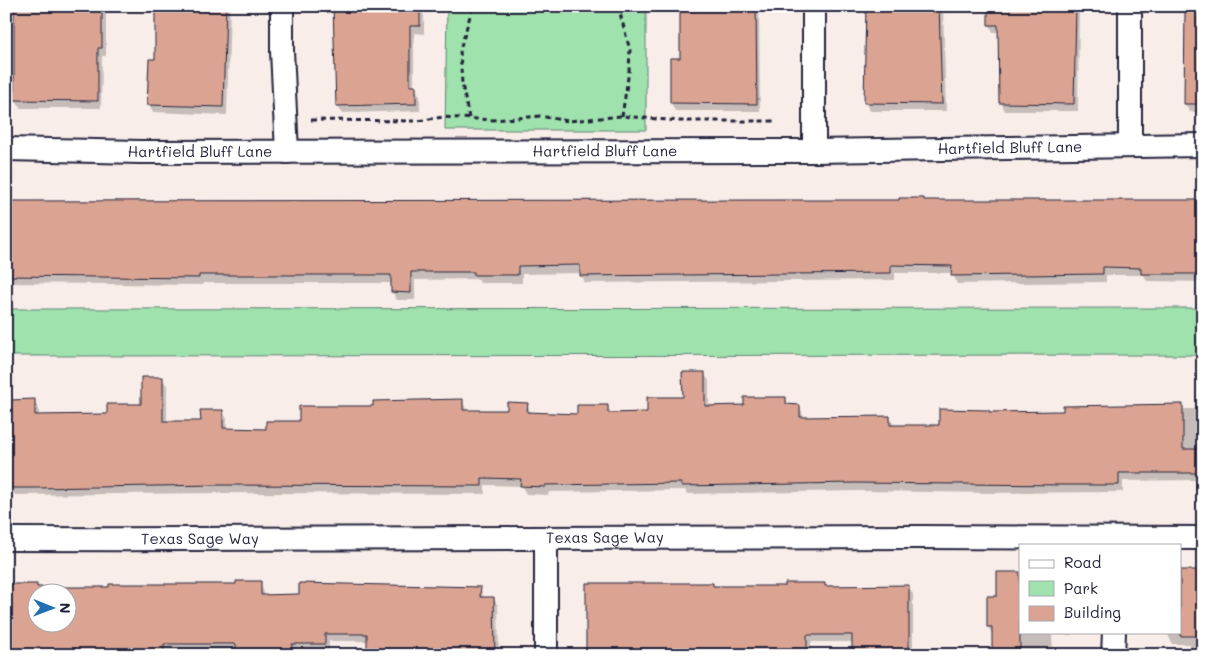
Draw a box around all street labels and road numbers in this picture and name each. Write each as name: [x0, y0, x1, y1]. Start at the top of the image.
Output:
street label: Hartfield Bluff Lane: [937, 136, 1082, 158]
street label: Hartfield Bluff Lane: [533, 140, 677, 160]
street label: Hartfield Bluff Lane: [127, 141, 272, 161]
street label: Texas Sage Way: [546, 527, 664, 547]
street label: Texas Sage Way: [141, 528, 259, 548]

